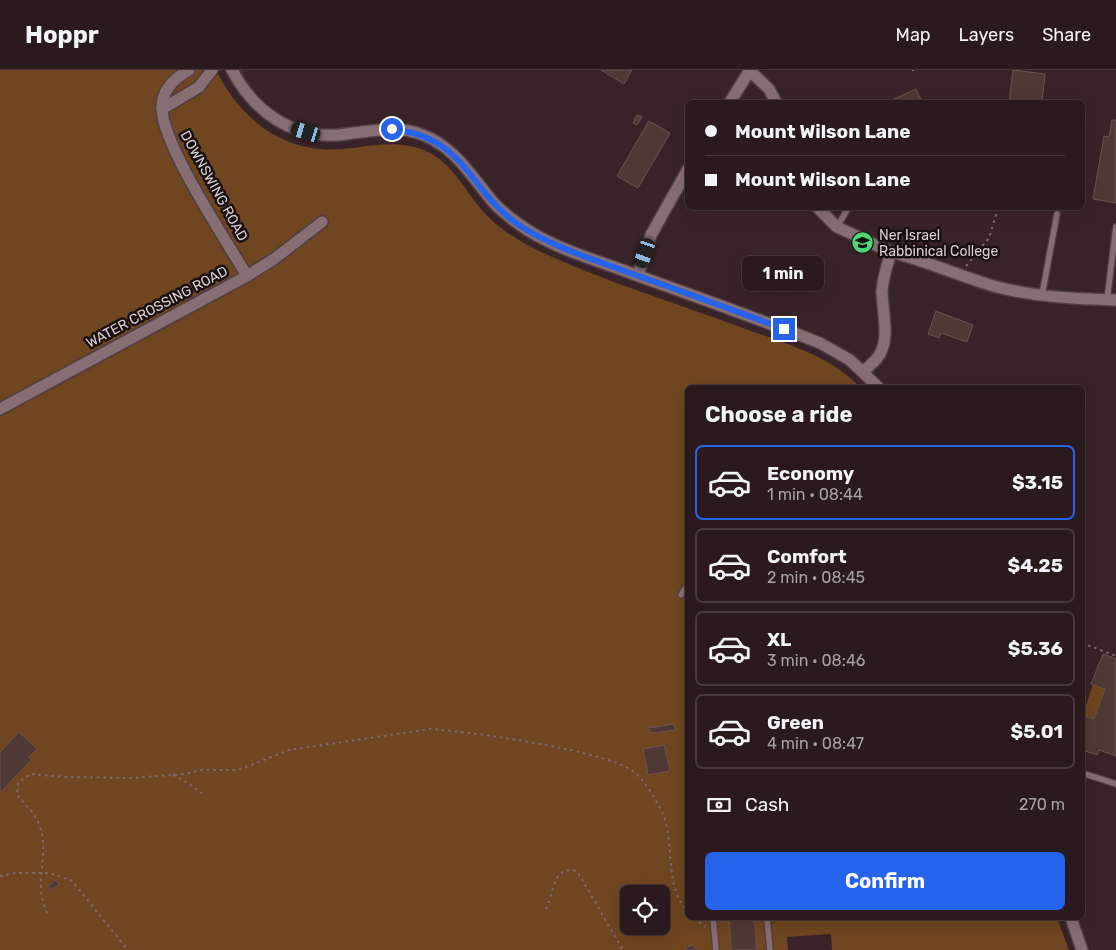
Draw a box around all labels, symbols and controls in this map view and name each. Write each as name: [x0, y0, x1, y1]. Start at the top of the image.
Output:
text: Hoppr: [25, 21, 99, 49]
text: Map: [896, 24, 931, 46]
text: Layers: [959, 24, 1014, 46]
text: Share: [1042, 24, 1091, 46]
route start: [381, 118, 403, 140]
car: [289, 120, 322, 144]
text: Mount Wilson Lane: [735, 120, 911, 143]
street label: DOWNSWING ROAD: [177, 128, 251, 244]
text: Mount Wilson Lane: [735, 168, 911, 191]
place label: Ner Israel Rabbinical College: [879, 227, 998, 260]
school or university icon: Ner Israel Rabbinical College: [851, 231, 875, 255]
car: [633, 236, 656, 270]
callout: 1 min: [743, 256, 825, 292]
street label: WATER CROSSING ROAD: [83, 262, 231, 352]
text: 1 min: [763, 264, 803, 283]
route end: [773, 318, 795, 340]
text: Choose a ride: [705, 401, 852, 428]
icon: car: [707, 460, 752, 505]
text: Economy: [767, 462, 854, 485]
text: $3.15: [1012, 471, 1063, 494]
text: 1 min · 08:44: [767, 485, 863, 504]
icon: car: [707, 543, 752, 588]
text: Comfort: [767, 545, 847, 568]
text: $4.25: [1007, 554, 1063, 577]
text: 2 min · 08:45: [767, 568, 865, 587]
icon: car: [707, 626, 752, 671]
text: XL: [767, 628, 791, 651]
text: $5.36: [1008, 637, 1063, 660]
text: 3 min · 08:46: [767, 651, 865, 670]
icon: car: [707, 709, 752, 754]
text: Green: [767, 711, 824, 734]
text: $5.01: [1010, 720, 1063, 743]
text: 4 min · 08:47: [767, 734, 864, 753]
icon: cash: [705, 791, 733, 819]
text: Cash: [745, 793, 789, 816]
text: 270 m: [1019, 795, 1065, 814]
button: Confirm: [705, 852, 1065, 910]
map controls: [620, 885, 670, 935]
button: locate: [620, 885, 670, 935]

